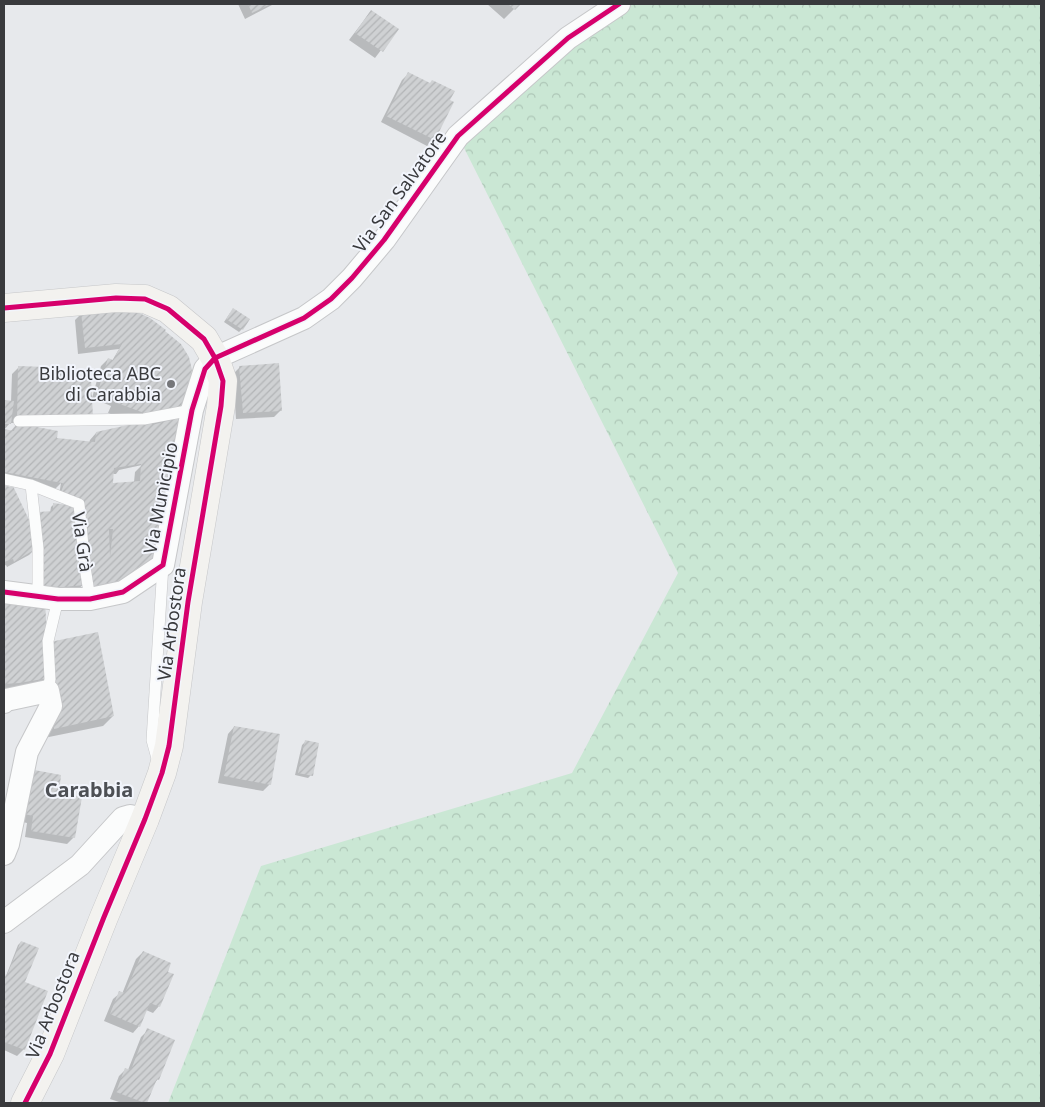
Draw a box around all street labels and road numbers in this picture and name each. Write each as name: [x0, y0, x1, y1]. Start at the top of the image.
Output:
street label: Via San Salvatore: [347, 126, 451, 257]
street label: Via Municipio: [137, 440, 183, 556]
street label: Via Grà: [67, 510, 99, 573]
street label: Via Arbostora: [151, 566, 191, 682]
street label: Via Arbostora: [20, 947, 85, 1062]

